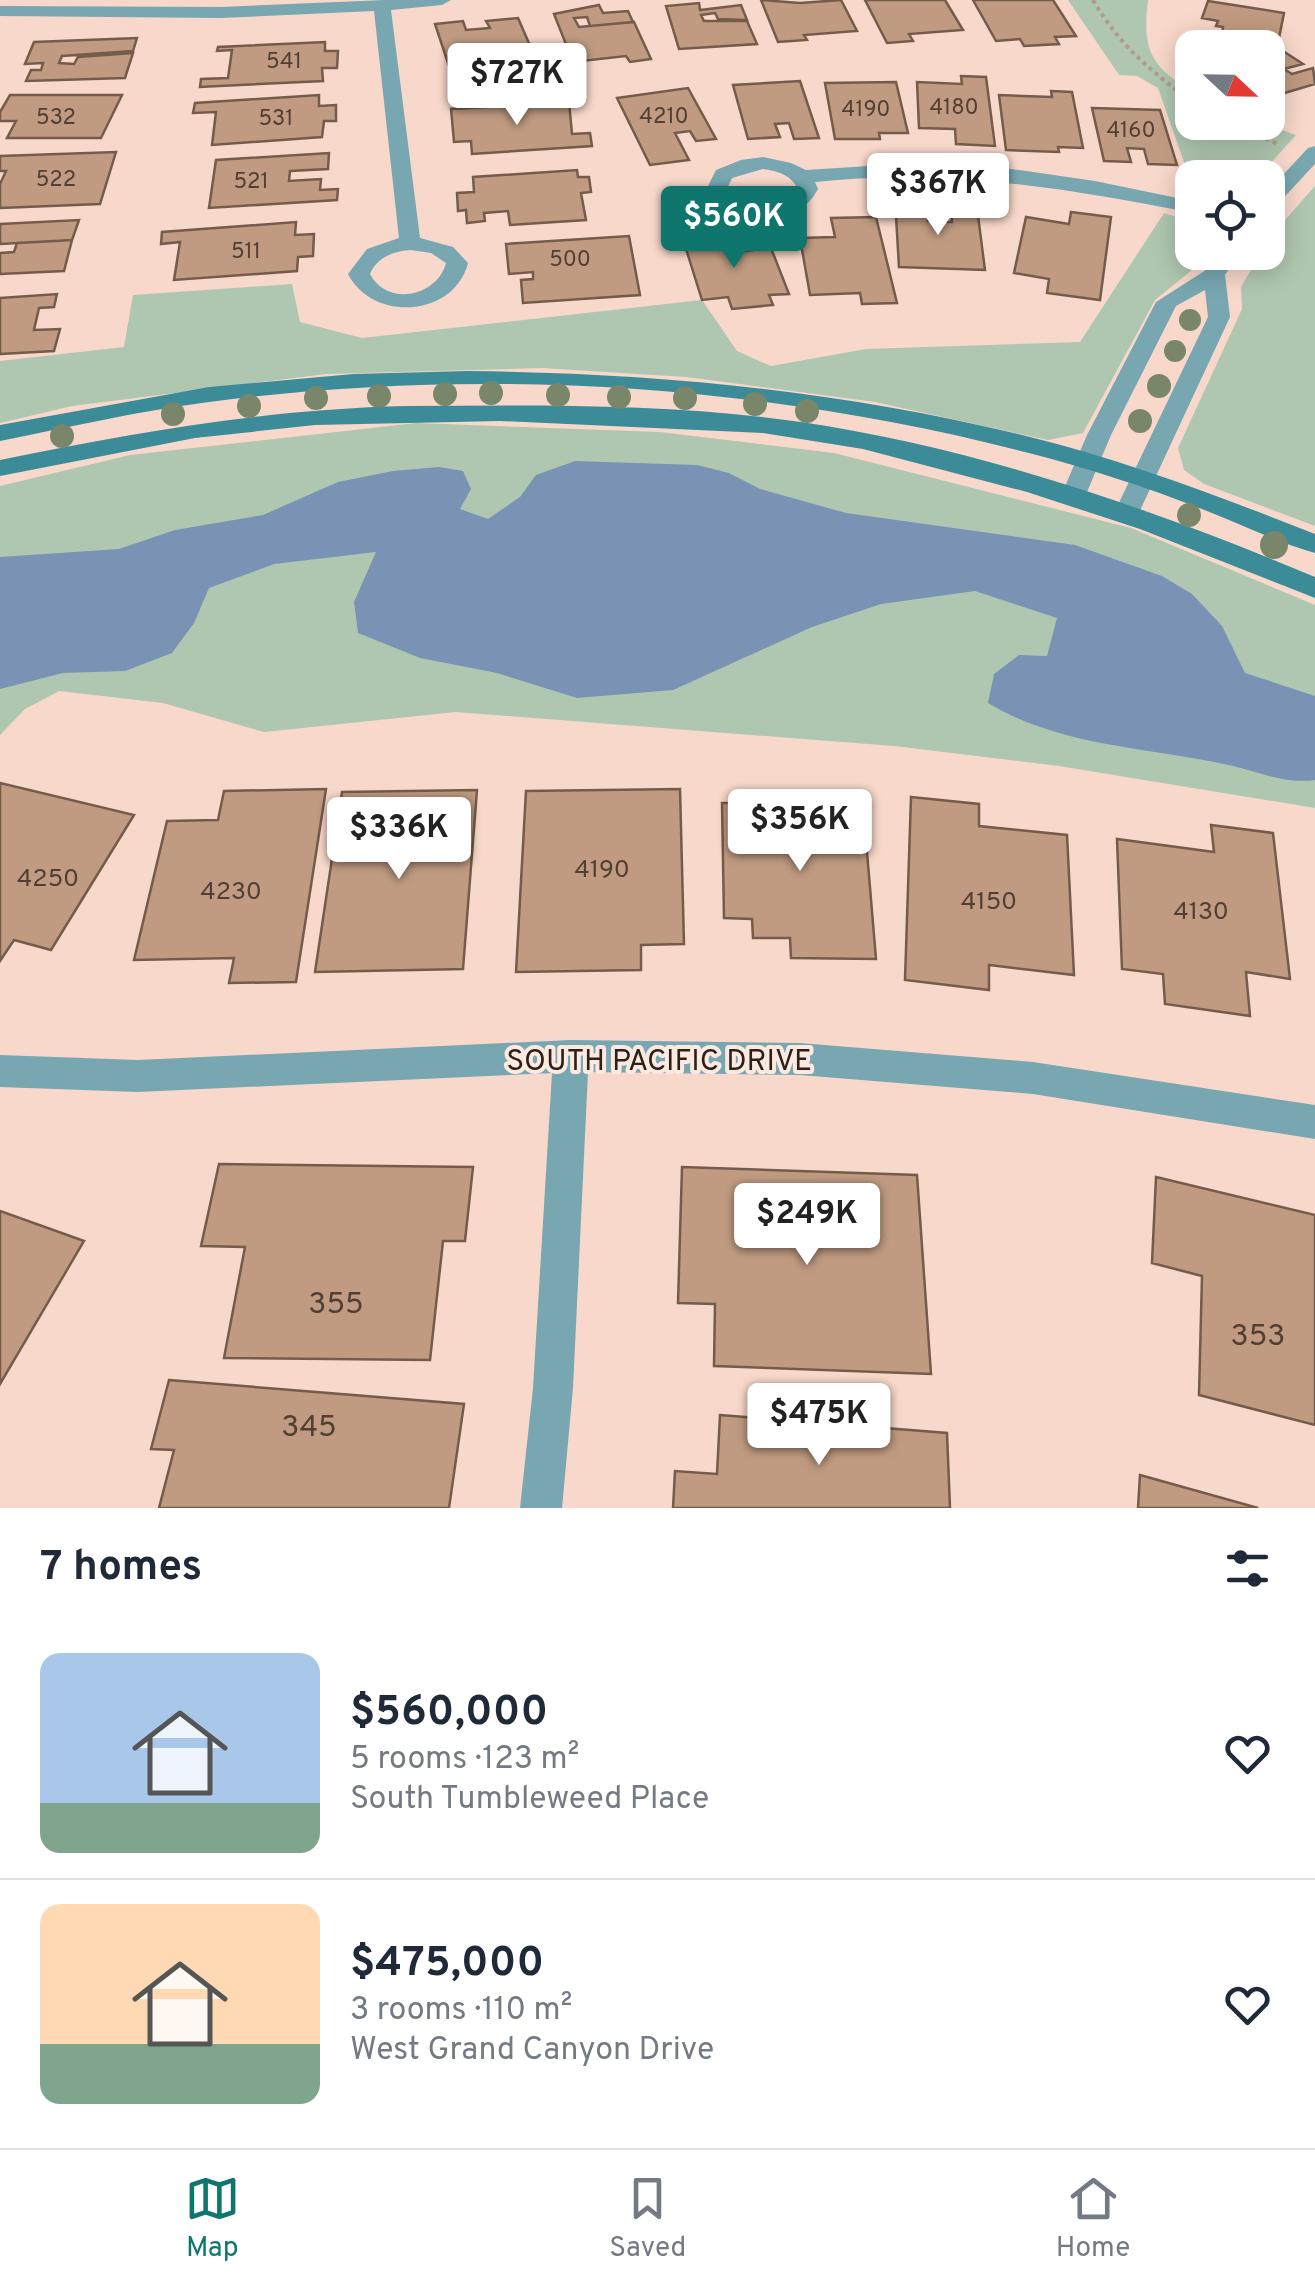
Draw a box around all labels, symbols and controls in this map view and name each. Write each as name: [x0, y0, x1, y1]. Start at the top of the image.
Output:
north arrow: [1175, 30, 1285, 140]
map controls: [1175, 30, 1285, 270]
pin: $727K: [447, 43, 587, 128]
house number: 541: [266, 49, 302, 76]
text: $727K: [469, 55, 565, 95]
house number: 4180: [929, 95, 979, 122]
house number: 4190: [842, 97, 890, 124]
house number: 4210: [639, 104, 689, 131]
house number: 532: [36, 105, 76, 132]
house number: 531: [258, 106, 294, 133]
house number: 4160: [1106, 118, 1156, 145]
pin: $367K: [868, 153, 1008, 238]
button: locate: [1175, 160, 1285, 270]
text: $367K: [889, 165, 987, 205]
house number: 522: [36, 167, 76, 194]
house number: 521: [233, 169, 269, 196]
pin: $560K: [664, 186, 804, 271]
text: $560K: [683, 198, 785, 238]
house number: 511: [231, 239, 261, 266]
house number: 500: [549, 247, 591, 274]
pin: $356K: [730, 789, 870, 874]
pin: $336K: [329, 797, 469, 882]
text: $356K: [750, 801, 850, 841]
text: $336K: [349, 809, 449, 849]
house number: 4190: [574, 855, 630, 887]
house number: 4250: [17, 864, 79, 896]
house number: 4230: [200, 877, 262, 909]
house number: 4150: [961, 887, 1017, 919]
house number: 4130: [1173, 897, 1229, 929]
street label: SOUTH PACIFIC DRIVE: [506, 1044, 812, 1081]
pin: $249K: [737, 1183, 877, 1268]
text: $249K: [756, 1195, 858, 1235]
house number: 355: [308, 1287, 364, 1324]
house number: 353: [1231, 1319, 1285, 1356]
pin: $475K: [749, 1383, 889, 1468]
text: $475K: [769, 1395, 869, 1435]
house number: 345: [281, 1410, 337, 1447]
icon: filters: [1220, 1541, 1275, 1596]
text: 7 homes: [40, 1542, 202, 1595]
text: $560,000: [350, 1687, 548, 1740]
icon: home: [120, 1693, 240, 1813]
icon: heart: [1220, 1726, 1275, 1781]
text: 5 rooms · 123 m²: [350, 1740, 579, 1780]
text: South Tumbleweed Place: [350, 1780, 709, 1820]
text: $475,000: [350, 1938, 544, 1991]
icon: home: [120, 1944, 240, 2064]
icon: heart: [1220, 1977, 1275, 2032]
text: 3 rooms · 110 m²: [350, 1991, 572, 2031]
text: West Grand Canyon Drive: [350, 2031, 714, 2071]
tab: Map: [185, 2171, 240, 2267]
tab: Saved: [609, 2171, 686, 2267]
tab: Home: [1056, 2171, 1130, 2267]

